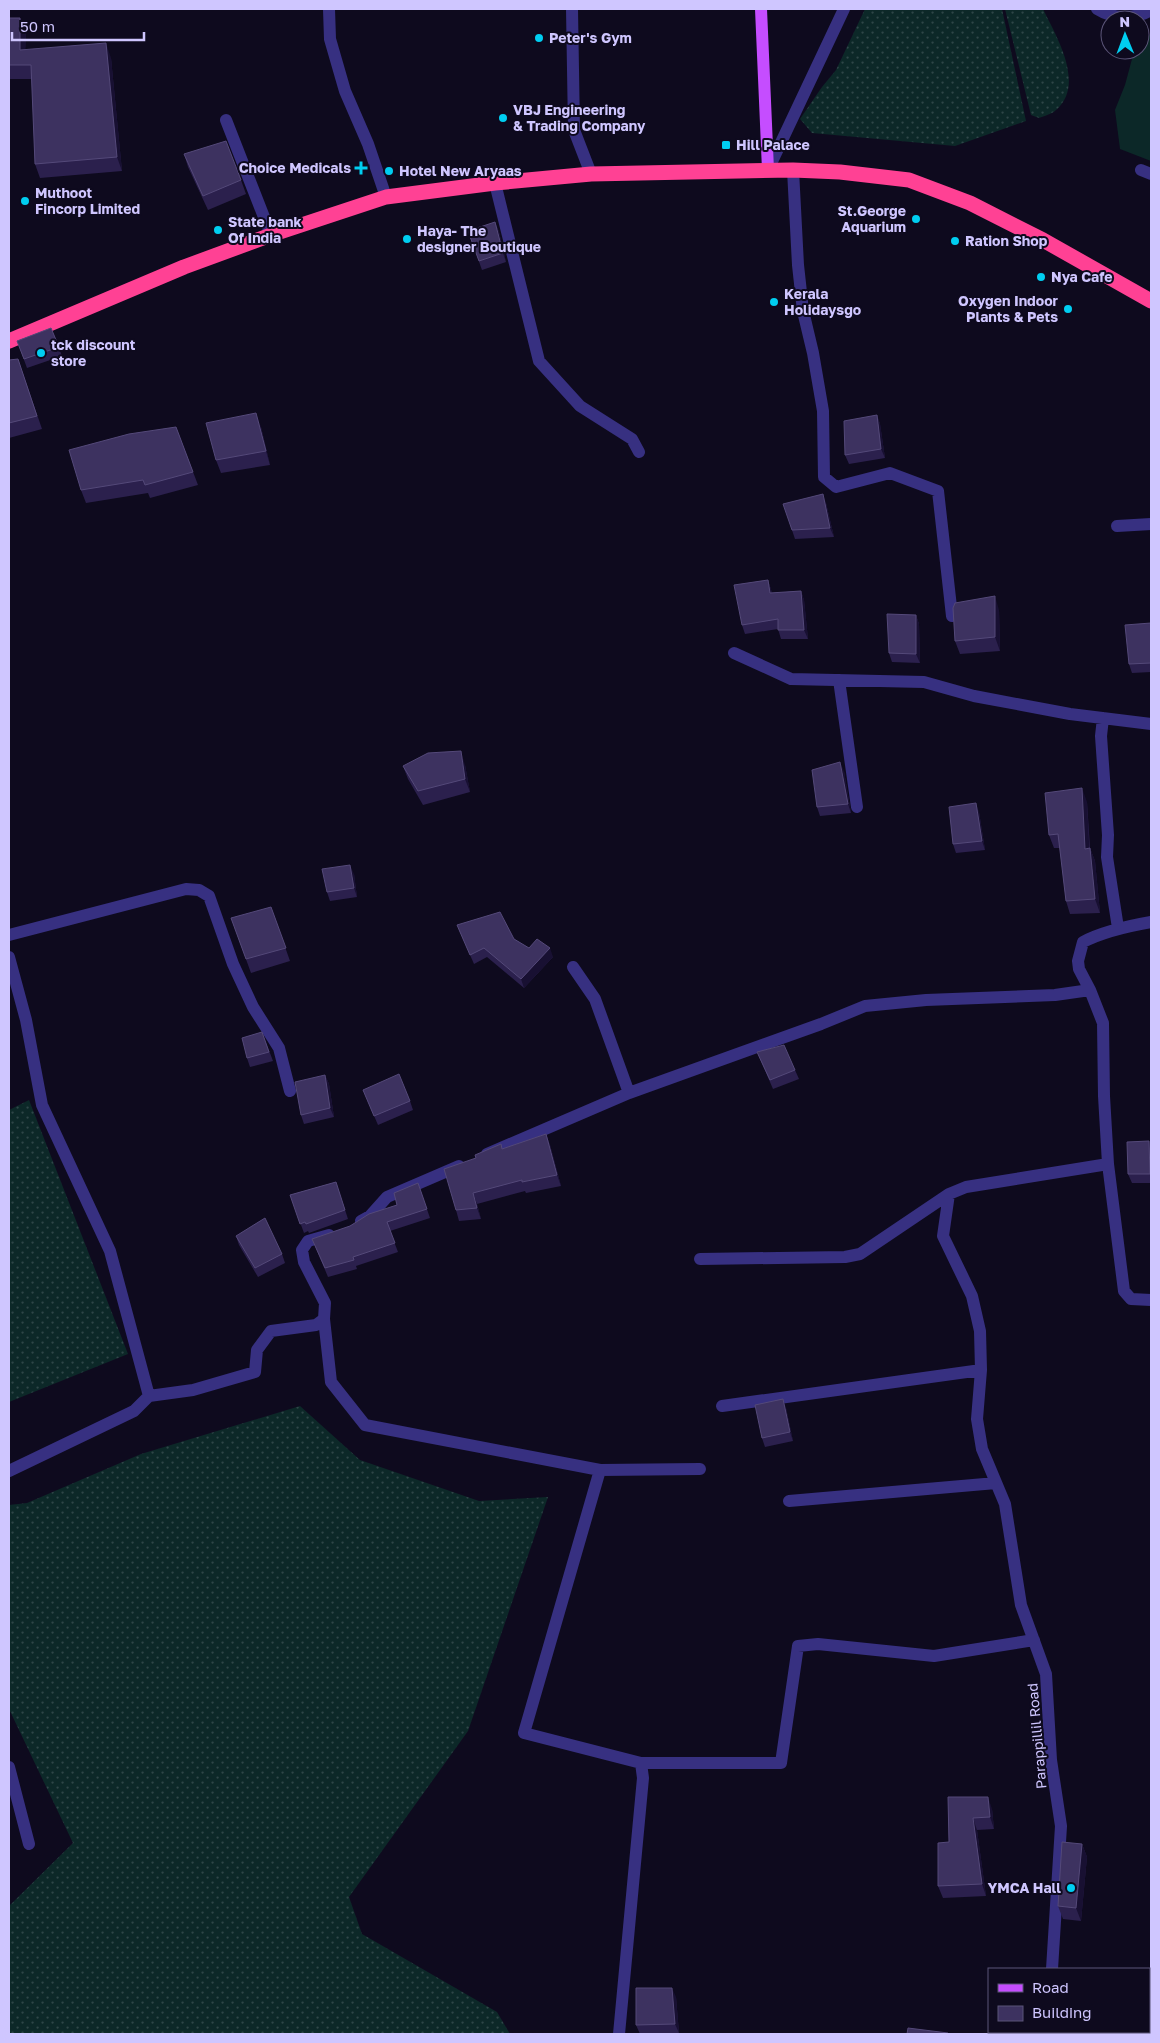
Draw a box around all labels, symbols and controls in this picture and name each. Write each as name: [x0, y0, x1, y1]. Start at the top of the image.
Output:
scale bar: [12, 10, 145, 42]
north arrow: [1100, 10, 1150, 60]
text: N: [1119, 13, 1130, 30]
text: 50 m: [20, 17, 55, 35]
place label: Peter's Gym: [549, 29, 632, 46]
marker: Peter's Gym: [533, 32, 545, 44]
place label: VBJ Engineering & Trading Company: [513, 101, 646, 134]
marker: VBJ Engineering & Trading Company: [497, 112, 509, 124]
place label: Hill Palace: [736, 136, 810, 153]
marker: Hill Palace: [720, 139, 732, 151]
place label: Choice Medicals: [239, 159, 351, 176]
marker: Choice Medicals: [355, 162, 367, 174]
place label: Hotel New Aryaas: [399, 162, 522, 179]
marker: Hotel New Aryaas: [383, 165, 395, 177]
place label: Muthoot Fincorp Limited: [35, 184, 140, 217]
marker: Muthoot Fincorp Limited: [19, 195, 31, 207]
place label: St.George Aquarium: [837, 202, 906, 235]
place label: State bank Of India: [228, 213, 302, 246]
marker: St.George Aquarium: [910, 213, 922, 225]
place label: Haya- The designer Boutique: [417, 222, 541, 255]
marker: State bank Of India: [212, 224, 224, 236]
place label: Ration Shop: [965, 232, 1048, 249]
marker: Haya- The designer Boutique: [401, 233, 413, 245]
marker: Ration Shop: [949, 235, 961, 247]
place label: Nya Cafe: [1051, 268, 1113, 285]
marker: Nya Cafe: [1035, 271, 1047, 283]
place label: Kerala Holidaysgo: [784, 285, 861, 318]
place label: Oxygen Indoor Plants & Pets: [958, 292, 1059, 325]
marker: Kerala Holidaysgo: [768, 296, 780, 308]
marker: Oxygen Indoor Plants & Pets: [1062, 303, 1074, 315]
place label: tck discount store: [51, 336, 136, 369]
marker: tck discount store: [35, 347, 47, 359]
street label: Parappillil Road: [1023, 1682, 1050, 1790]
place label: YMCA Hall: [988, 1879, 1061, 1896]
marker: YMCA Hall: [1065, 1882, 1077, 1894]
legend: [988, 1968, 1150, 2033]
text: Road: [1032, 1978, 1069, 1996]
text: Building: [1032, 2003, 1092, 2021]

